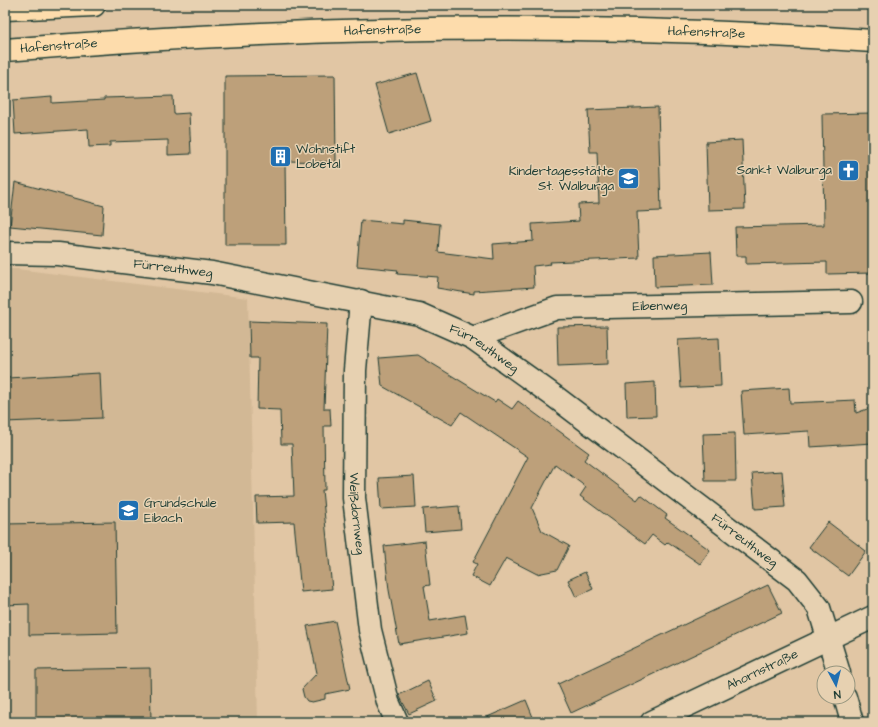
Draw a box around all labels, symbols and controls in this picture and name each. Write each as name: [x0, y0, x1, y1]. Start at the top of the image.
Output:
street label: Hafenstraße: [343, 20, 421, 40]
street label: Hafenstraße: [667, 22, 746, 43]
street label: Hafenstraße: [19, 34, 98, 58]
place label: Wohnstift Lobetal: [296, 140, 356, 173]
building icon: Wohnstift Lobetal: [267, 143, 293, 169]
church icon: Sankt Walburga: [835, 157, 861, 183]
place label: Sankt Walburga: [737, 161, 832, 180]
place label: Kindertagesstätte St. Walburga: [509, 162, 614, 196]
school or university icon: Kindertagesstätte St. Walburga: [616, 165, 642, 191]
street label: Fürreuthweg: [133, 254, 214, 283]
street label: Eibenweg: [632, 296, 688, 315]
street label: Fürreuthweg: [446, 320, 523, 378]
street label: Weißdornweg: [345, 472, 370, 556]
place label: Grundschule Eibach: [144, 494, 217, 527]
school or university icon: Grundschule Eibach: [116, 497, 142, 523]
street label: Fürreuthweg: [707, 509, 782, 573]
street label: Ahornstraße: [723, 645, 801, 694]
north arrow: [816, 665, 856, 705]
text: N: [833, 687, 841, 702]

